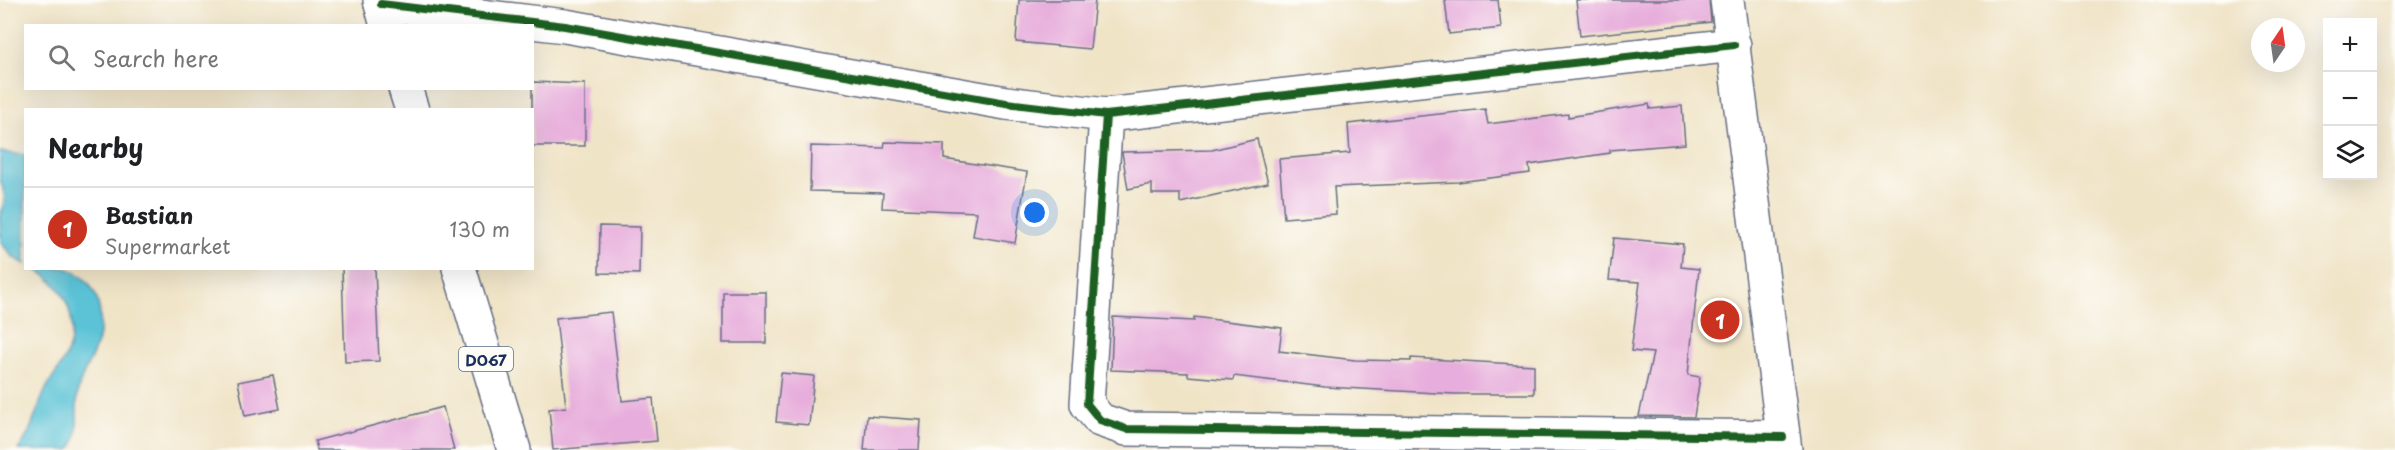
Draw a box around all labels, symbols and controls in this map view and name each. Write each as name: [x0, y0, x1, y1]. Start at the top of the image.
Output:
north arrow: [2251, 18, 2305, 72]
map controls: [2323, 18, 2377, 180]
button: +: [2323, 18, 2377, 72]
search box: [24, 24, 534, 90]
icon: search: [45, 41, 78, 74]
text: Search here: [93, 41, 219, 74]
button: −: [2323, 72, 2377, 126]
button: layers: [2323, 126, 2377, 180]
text: Nearby: [48, 128, 143, 167]
text: Bastian: [105, 198, 193, 231]
your location: [1020, 198, 1049, 227]
text: 1: [63, 214, 72, 244]
text: 130 m: [450, 214, 510, 244]
text: Supermarket: [105, 231, 231, 261]
pin: 1: [1700, 298, 1740, 342]
road number: D067: [459, 347, 513, 371]

